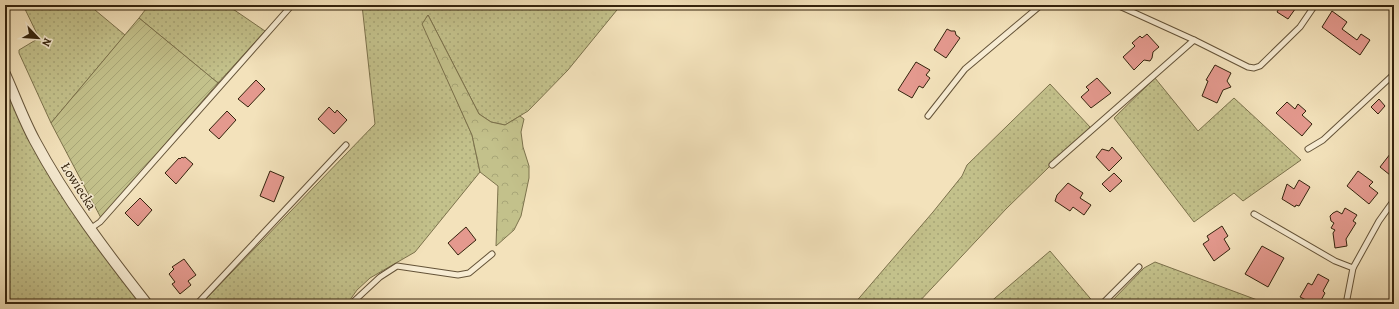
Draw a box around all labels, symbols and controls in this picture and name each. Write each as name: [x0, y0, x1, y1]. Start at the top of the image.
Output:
north arrow: [18, 18, 58, 58]
text: N: [38, 35, 55, 49]
street label: Łowiecka: [56, 159, 101, 214]

